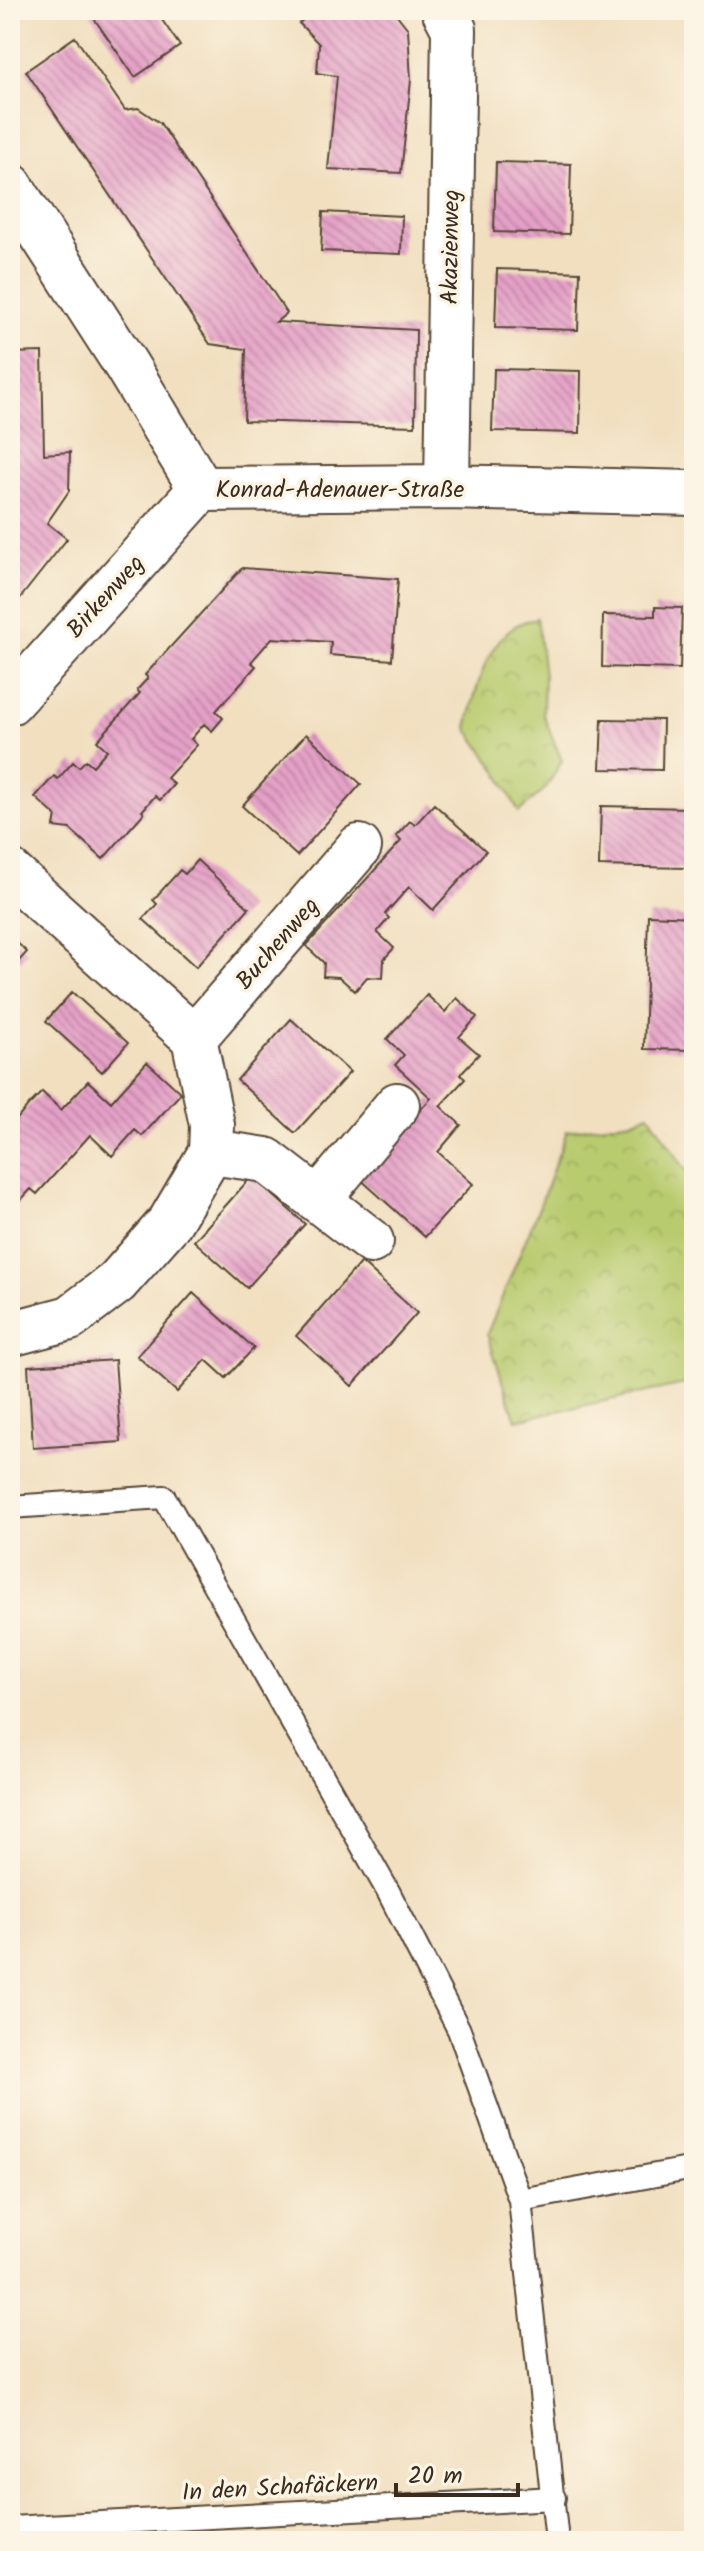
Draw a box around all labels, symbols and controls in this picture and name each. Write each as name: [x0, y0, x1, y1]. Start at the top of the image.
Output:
street label: Akazienweg: [431, 189, 472, 305]
street label: Konrad-Adenauer-Straße: [216, 471, 465, 510]
street label: Birkenweg: [57, 546, 155, 648]
street label: Buchenweg: [227, 889, 330, 999]
scale bar: [396, 2447, 518, 2497]
text: 20 m: [408, 2457, 463, 2496]
street label: In den Schafäckern: [181, 2464, 379, 2513]

